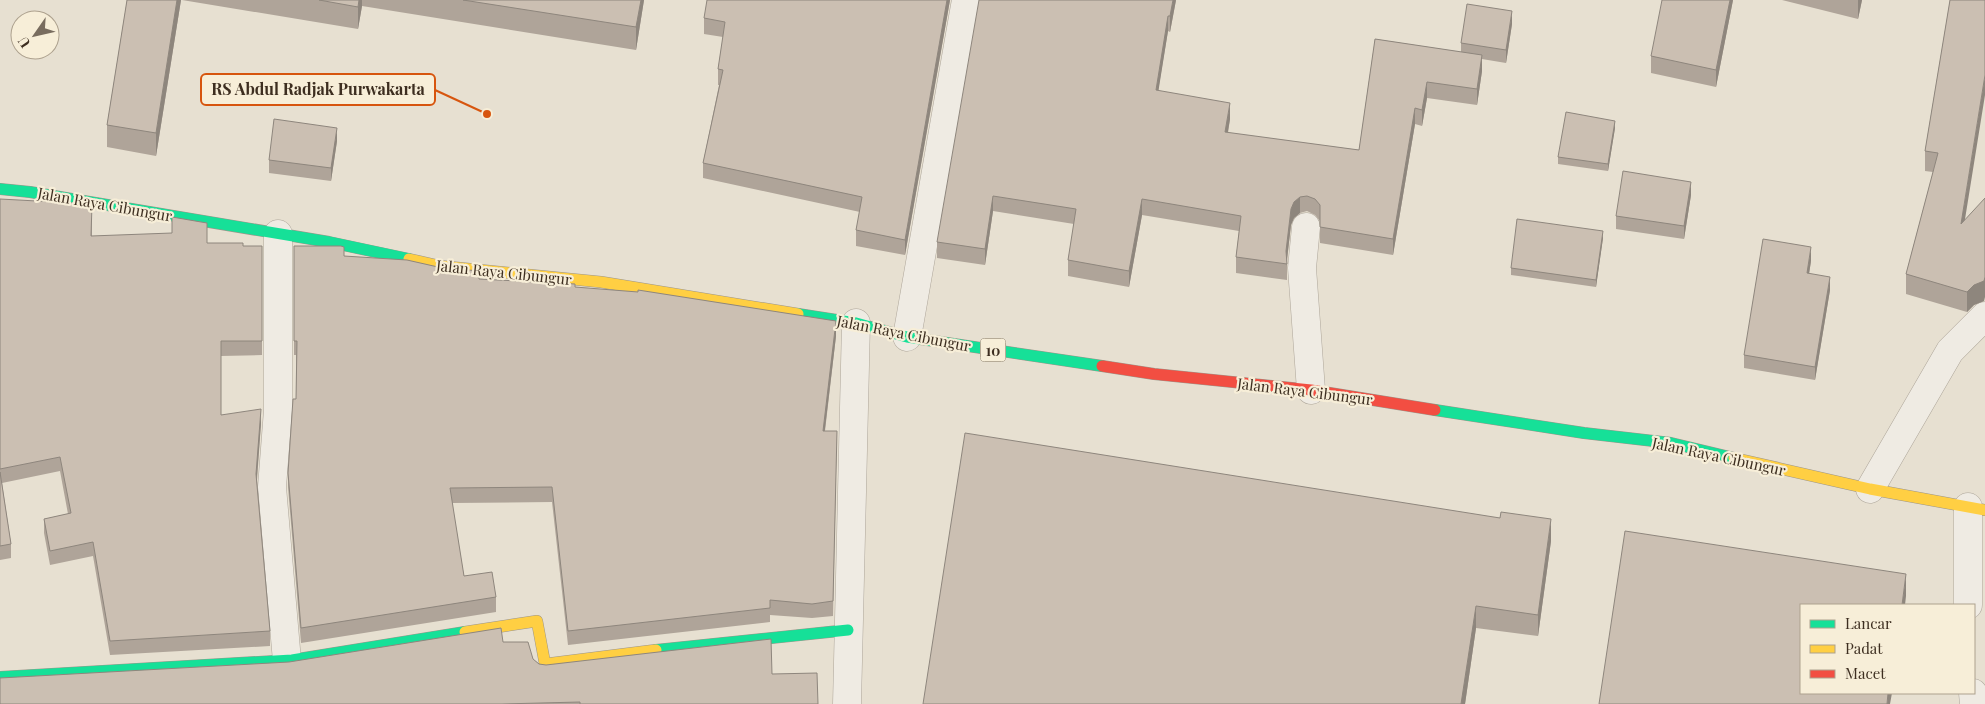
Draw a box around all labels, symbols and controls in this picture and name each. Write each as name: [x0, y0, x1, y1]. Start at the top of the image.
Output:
north arrow: [10, 10, 60, 60]
text: U: [13, 33, 34, 52]
callout: RS Abdul Radjak Purwakarta: [201, 74, 435, 105]
text: RS Abdul Radjak Purwakarta: [211, 78, 426, 99]
street label: Jalan Raya Cibungur: [35, 182, 174, 226]
street label: Jalan Raya Cibungur: [434, 255, 573, 289]
street label: Jalan Raya Cibungur: [834, 310, 973, 356]
road number: 10: [980, 338, 1006, 362]
street label: Jalan Raya Cibungur: [1235, 373, 1374, 409]
street label: Jalan Raya Cibungur: [1649, 432, 1788, 480]
legend: [1800, 604, 1975, 694]
text: Lancar: [1845, 613, 1892, 633]
text: Padat: [1845, 638, 1883, 658]
text: Macet: [1845, 663, 1886, 683]

